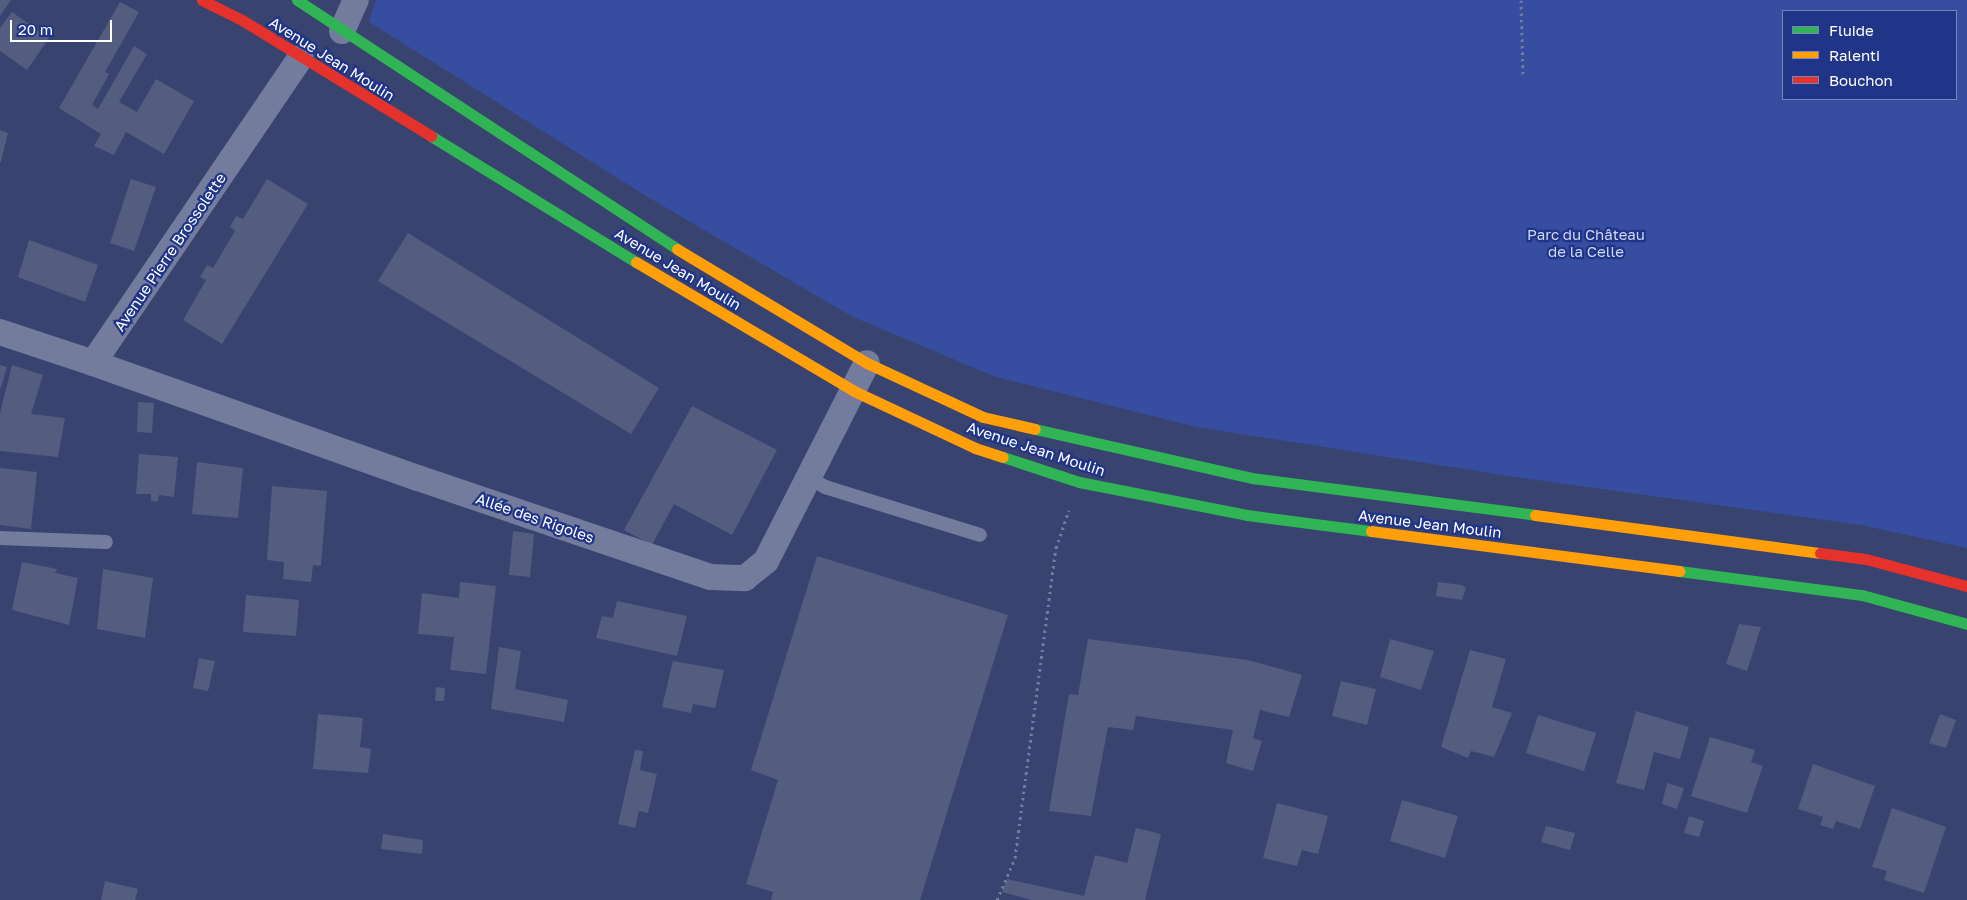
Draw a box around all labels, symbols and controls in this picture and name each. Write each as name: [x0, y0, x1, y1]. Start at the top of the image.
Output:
scale bar: [12, 10, 115, 42]
legend: [1782, 10, 1957, 100]
street label: Avenue Jean Moulin: [266, 13, 398, 105]
text: 20 m: [18, 20, 53, 38]
text: Fluide: [1829, 21, 1874, 39]
text: Ralenti: [1829, 46, 1880, 64]
text: Bouchon: [1829, 71, 1893, 89]
street label: Avenue Pierre Brossolette: [110, 170, 230, 334]
street label: Avenue Jean Moulin: [612, 224, 744, 314]
park label: Parc du Château de la Celle: [1527, 225, 1645, 260]
street label: Avenue Jean Moulin: [965, 418, 1107, 480]
street label: Allée des Rigoles: [474, 489, 596, 547]
street label: Avenue Jean Moulin: [1357, 506, 1503, 542]

